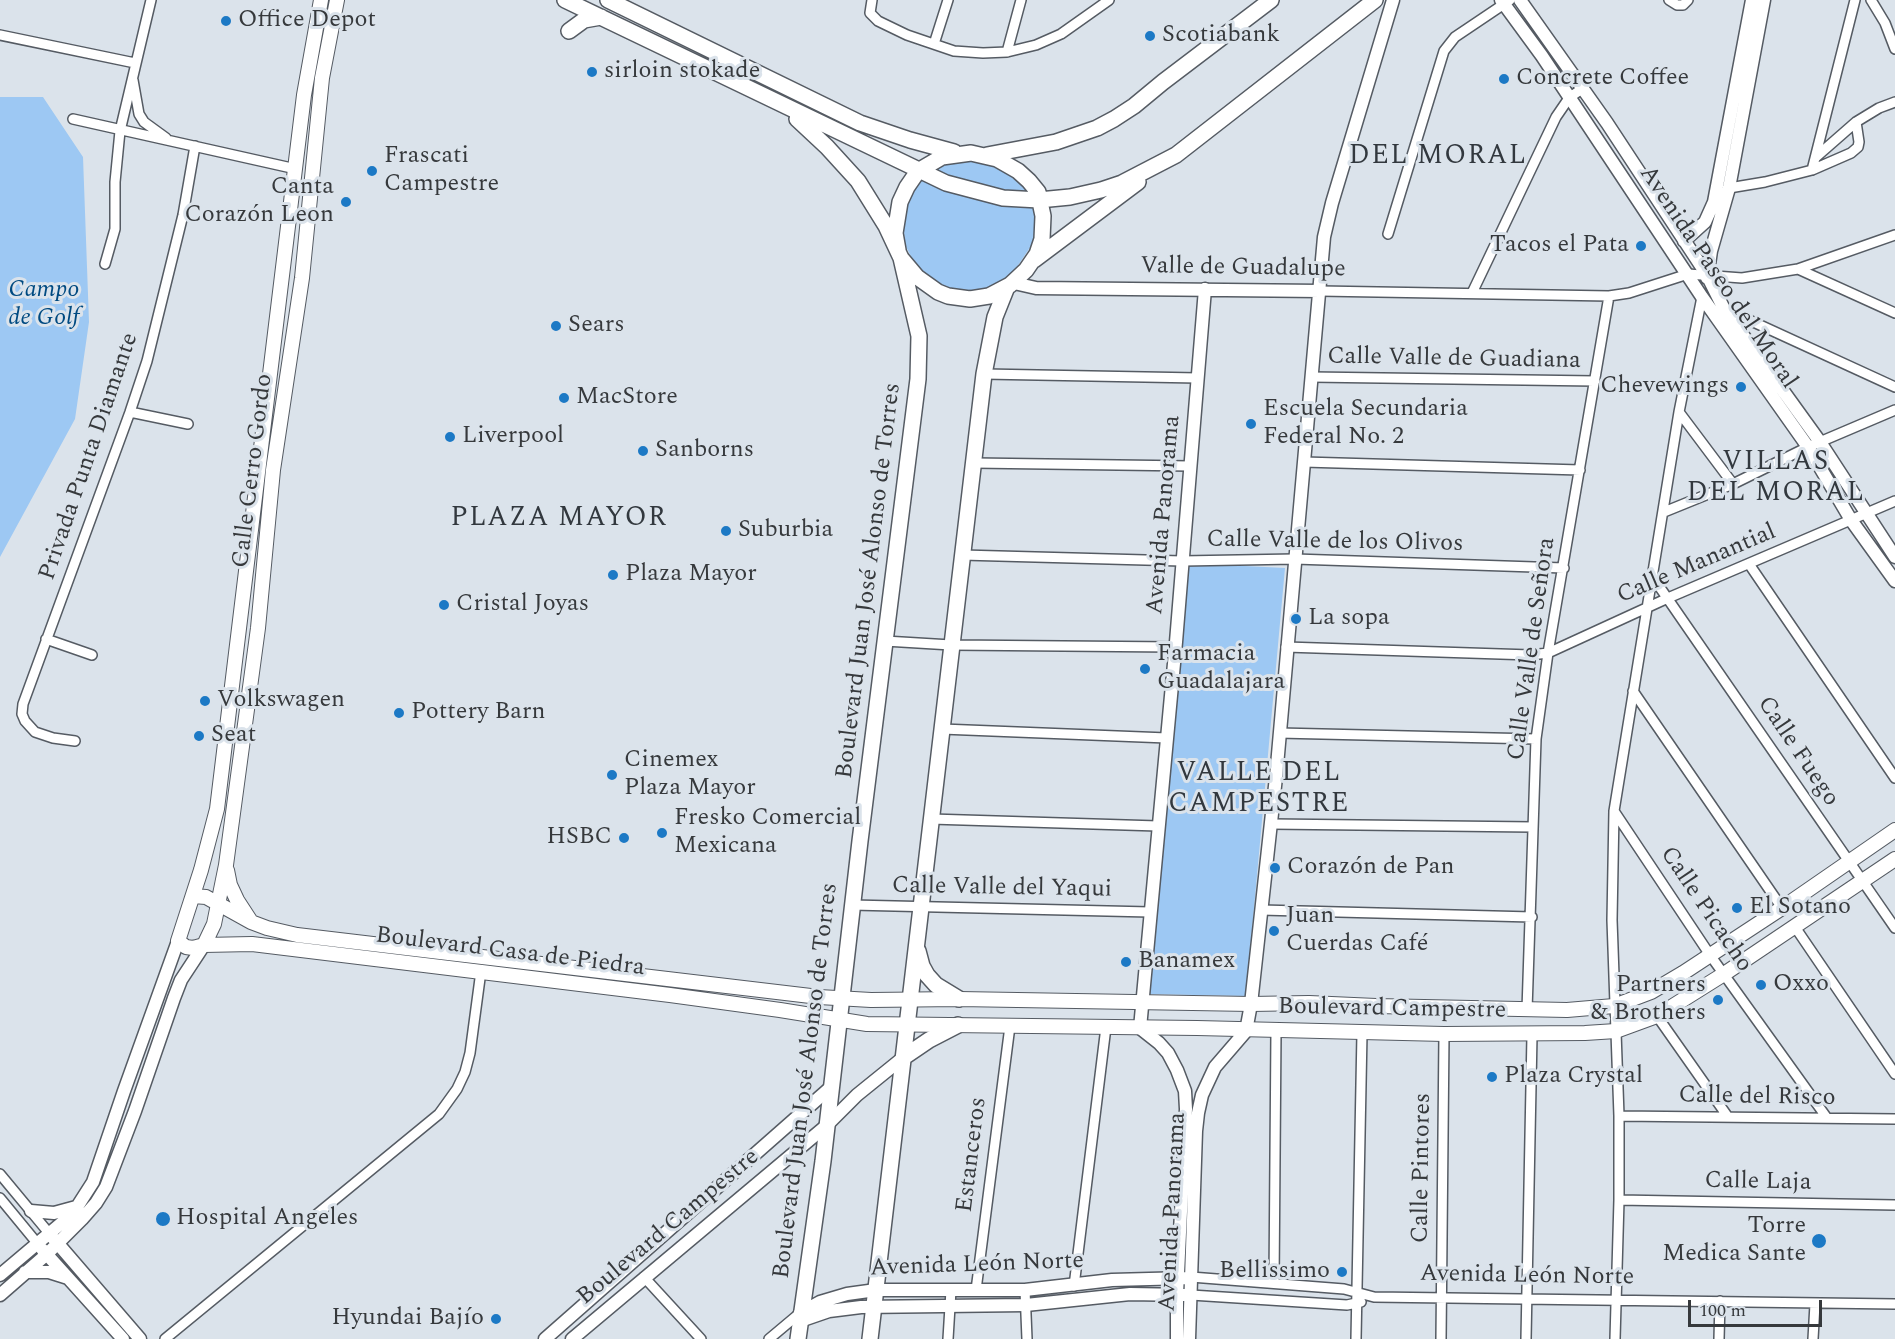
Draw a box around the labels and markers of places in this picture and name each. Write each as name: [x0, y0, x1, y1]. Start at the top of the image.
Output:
place label: Office Depot: [238, 7, 376, 35]
marker: Office Depot: [219, 14, 233, 28]
place label: Scotiabank: [1162, 22, 1280, 50]
marker: Scotiabank: [1143, 29, 1157, 43]
place label: sirloin stokade: [604, 58, 760, 86]
marker: sirloin stokade: [585, 65, 599, 79]
place label: Concrete Coffee: [1516, 65, 1689, 93]
marker: Concrete Coffee: [1497, 72, 1511, 86]
place label: Frascati Campestre: [384, 143, 499, 199]
marker: Frascati Campestre: [365, 164, 379, 178]
place label: Canta Corazón Leon: [184, 174, 334, 230]
marker: Canta Corazón Leon: [339, 195, 353, 209]
place label: Tacos el Pata: [1490, 232, 1629, 260]
marker: Tacos el Pata: [1634, 239, 1648, 253]
place label: Sears: [568, 312, 625, 340]
marker: Sears: [549, 319, 563, 333]
place label: Chevewings: [1600, 373, 1729, 401]
marker: Chevewings: [1734, 380, 1748, 394]
place label: MacStore: [576, 384, 678, 412]
marker: MacStore: [557, 391, 571, 405]
place label: Escuela Secundaria Federal No. 2: [1263, 396, 1468, 452]
marker: Escuela Secundaria Federal No. 2: [1244, 417, 1258, 431]
place label: Liverpool: [462, 423, 564, 451]
marker: Liverpool: [443, 430, 457, 444]
place label: Sanborns: [655, 437, 754, 465]
marker: Sanborns: [636, 444, 650, 458]
place label: Suburbia: [738, 517, 833, 545]
marker: Suburbia: [719, 524, 733, 538]
place label: Plaza Mayor: [625, 561, 757, 589]
marker: Plaza Mayor: [606, 568, 620, 582]
place label: Cristal Joyas: [456, 591, 589, 619]
marker: Cristal Joyas: [437, 598, 451, 612]
place label: La sopa: [1308, 605, 1390, 633]
marker: La sopa: [1289, 612, 1303, 626]
place label: Farmacia Guadalajara: [1157, 641, 1285, 697]
marker: Farmacia Guadalajara: [1138, 662, 1152, 676]
place label: Volkswagen: [217, 687, 345, 715]
marker: Volkswagen: [198, 694, 212, 708]
place label: Pottery Barn: [411, 699, 545, 727]
marker: Pottery Barn: [392, 706, 406, 720]
place label: Seat: [211, 722, 256, 750]
marker: Seat: [192, 729, 206, 743]
place label: Cinemex Plaza Mayor: [624, 747, 756, 803]
marker: Cinemex Plaza Mayor: [605, 768, 619, 782]
place label: Fresko Comercial Mexicana: [674, 805, 861, 861]
place label: HSBC: [547, 824, 612, 852]
marker: Fresko Comercial Mexicana: [655, 826, 669, 840]
marker: HSBC: [617, 831, 631, 845]
place label: Corazón de Pan: [1287, 854, 1454, 882]
marker: Corazón de Pan: [1268, 861, 1282, 875]
place label: El Sotano: [1749, 894, 1851, 922]
marker: El Sotano: [1730, 901, 1744, 915]
place label: Juan Cuerdas Café: [1286, 903, 1428, 959]
marker: Juan Cuerdas Café: [1267, 924, 1281, 938]
place label: Banamex: [1138, 948, 1235, 976]
marker: Banamex: [1119, 955, 1133, 969]
place label: Oxxo: [1773, 971, 1829, 999]
place label: Partners & Brothers: [1591, 972, 1706, 1028]
marker: Oxxo: [1754, 978, 1768, 992]
marker: Partners & Brothers: [1711, 993, 1725, 1007]
place label: Plaza Crystal: [1504, 1063, 1643, 1091]
marker: Plaza Crystal: [1485, 1070, 1499, 1084]
place label: Hospital Angeles: [176, 1205, 358, 1233]
marker: Hospital Angeles: [154, 1210, 172, 1228]
place label: Torre Medica Sante: [1662, 1213, 1806, 1269]
marker: Torre Medica Sante: [1810, 1232, 1828, 1250]
place label: Bellissimo: [1219, 1258, 1330, 1286]
marker: Bellissimo: [1335, 1265, 1349, 1279]
place label: Hyundai Bajío: [331, 1305, 484, 1333]
marker: Hyundai Bajío: [489, 1312, 503, 1326]

